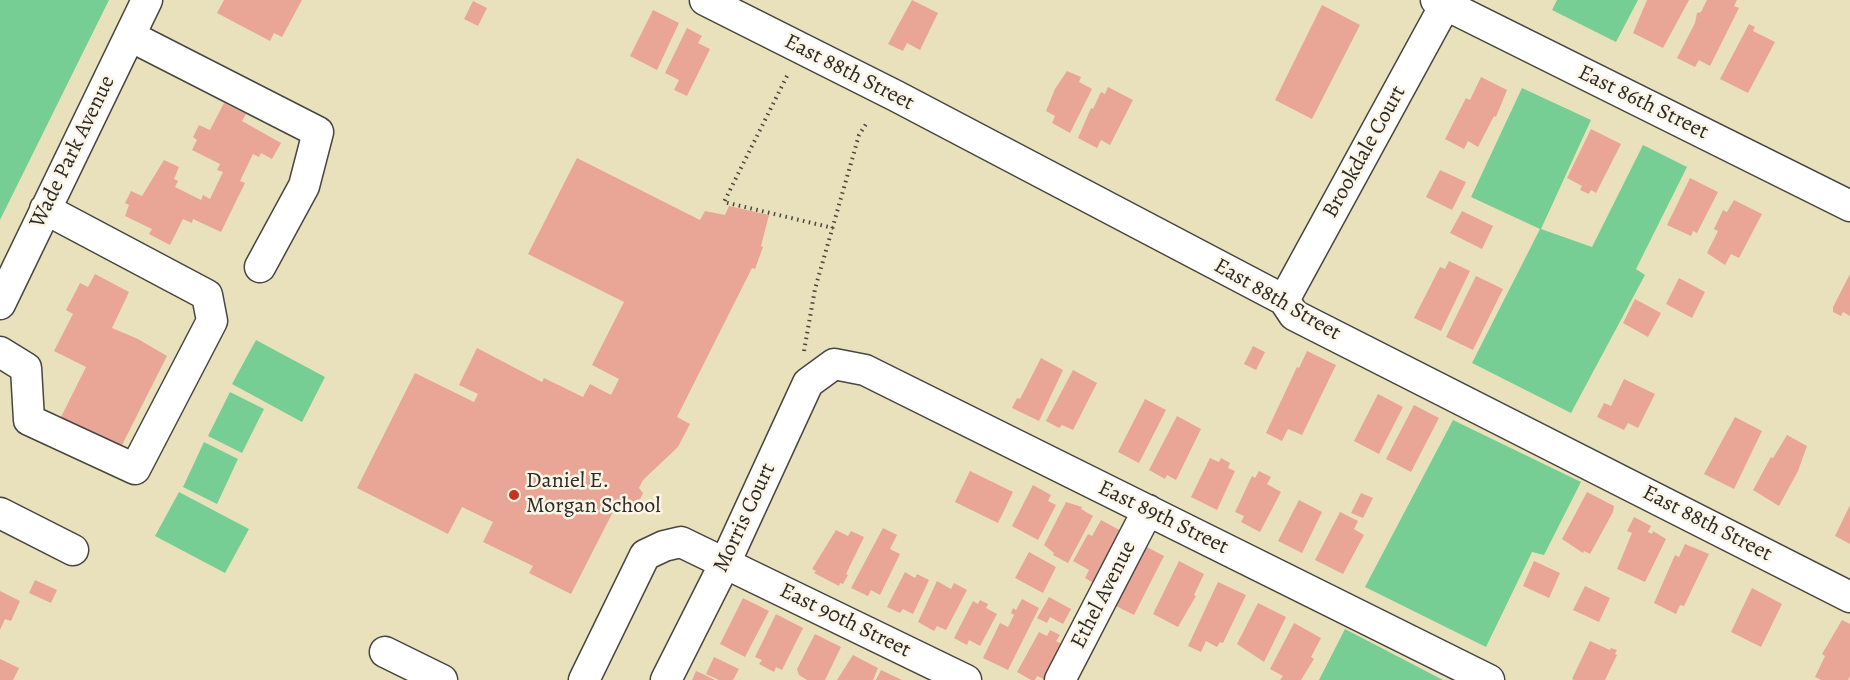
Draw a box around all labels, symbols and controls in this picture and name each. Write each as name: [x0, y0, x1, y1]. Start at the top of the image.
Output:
street label: East 88th Street: [780, 29, 918, 117]
street label: East 86th Street: [1574, 60, 1712, 146]
street label: Wade Park Avenue: [25, 72, 121, 232]
street label: Brookdale Court: [1318, 81, 1412, 223]
street label: East 88th Street: [1209, 253, 1345, 347]
street label: Morris Court: [708, 459, 782, 577]
place label: Daniel E. Morgan School: [526, 469, 661, 520]
street label: East 89th Street: [1094, 475, 1232, 561]
street label: East 88th Street: [1638, 480, 1776, 568]
marker: Daniel E. Morgan School: [507, 488, 521, 502]
street label: Ethel Avenue: [1066, 537, 1142, 653]
street label: East 90th Street: [775, 578, 915, 664]

